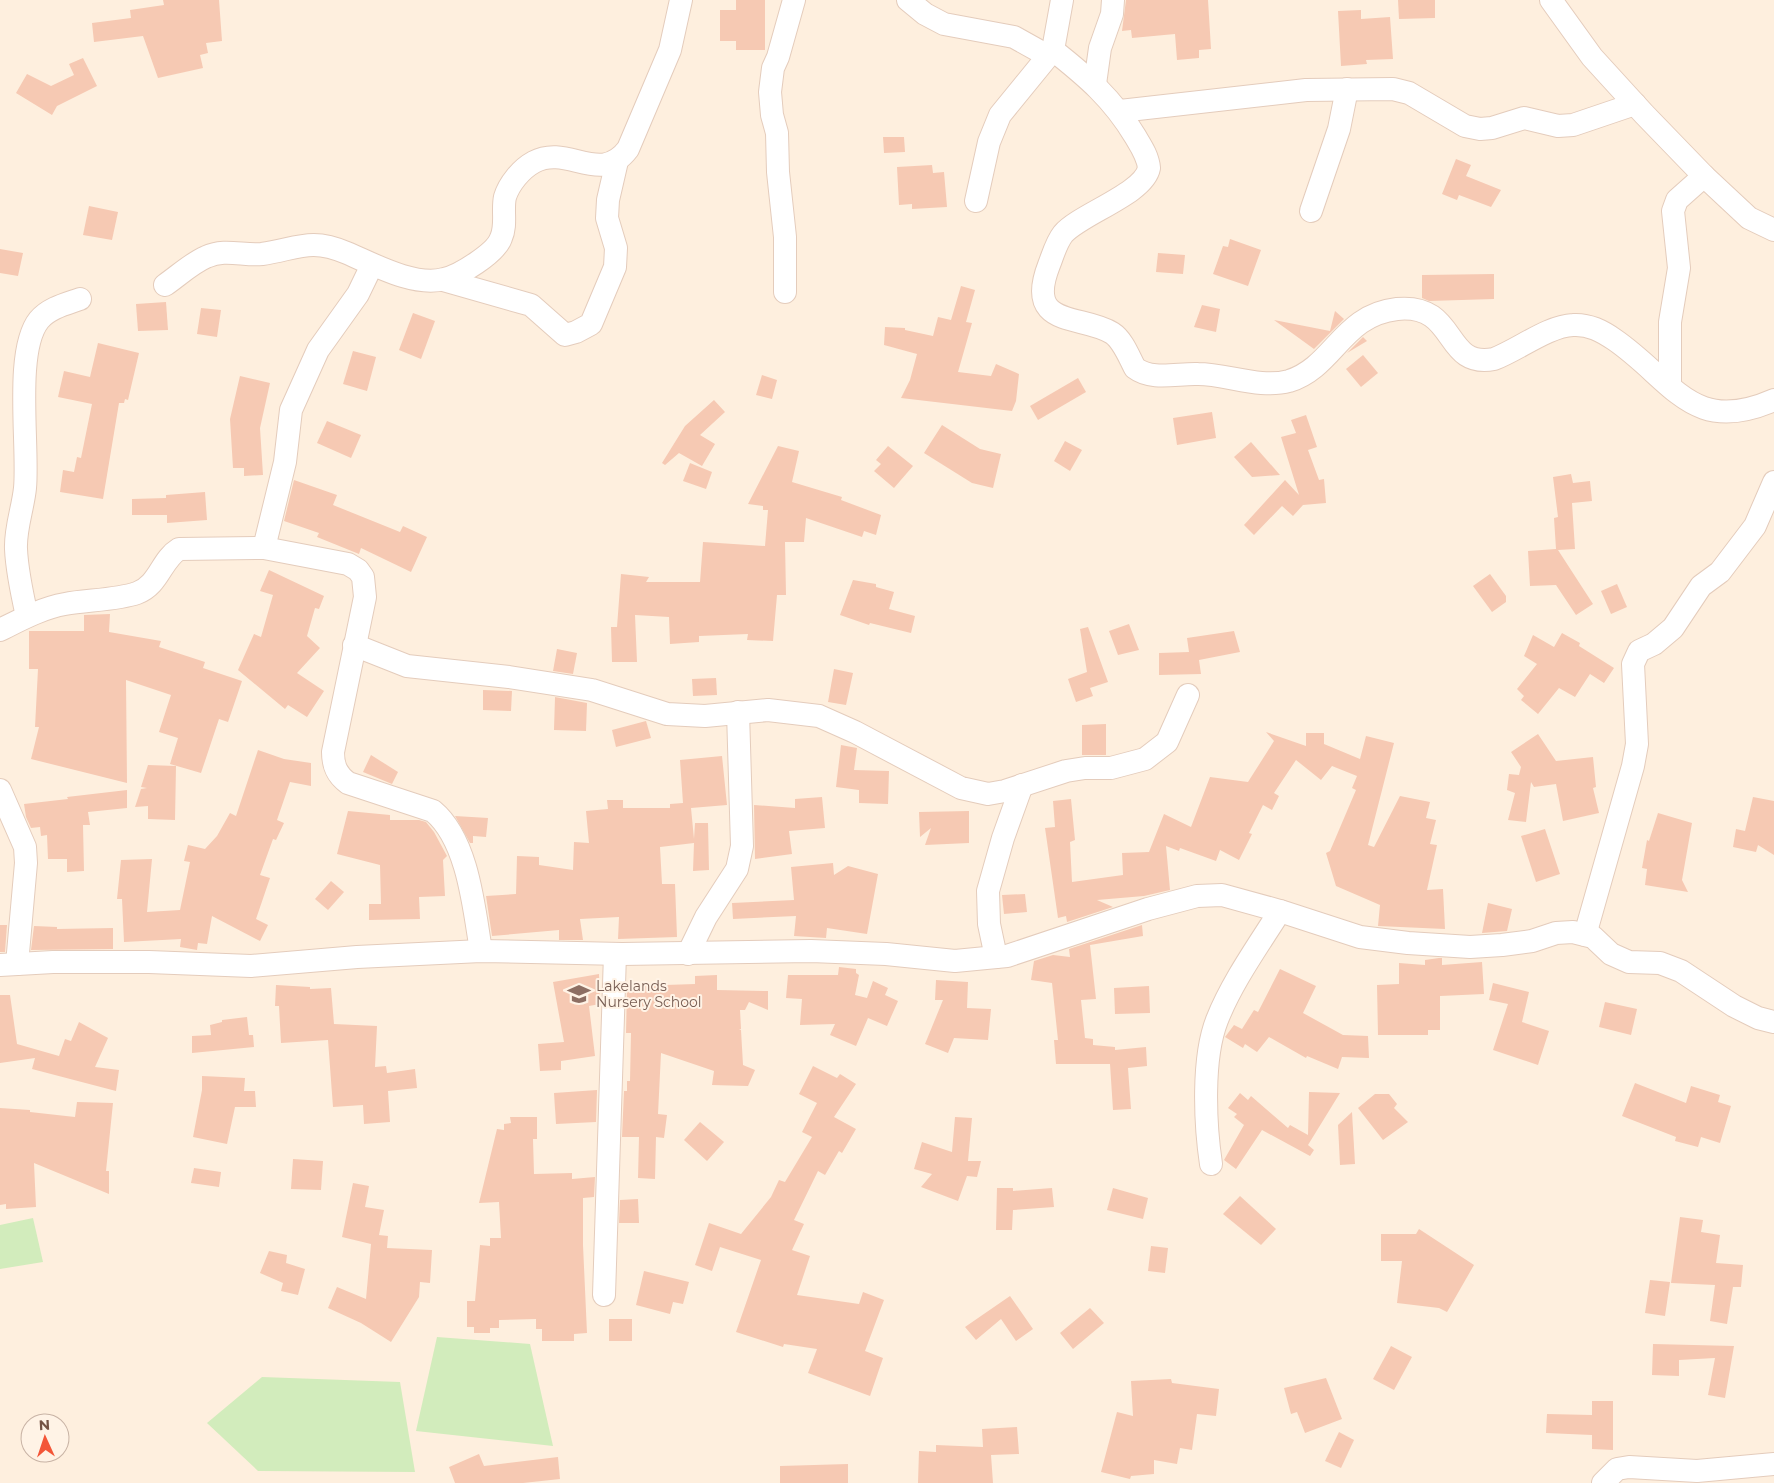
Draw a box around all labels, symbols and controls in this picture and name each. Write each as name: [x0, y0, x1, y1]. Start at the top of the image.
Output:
place label: Lakelands Nursery School: [596, 977, 702, 1011]
school or university icon: Lakelands Nursery School: [566, 981, 592, 1007]
north arrow: [20, 1413, 70, 1463]
text: N: [38, 1416, 50, 1434]

